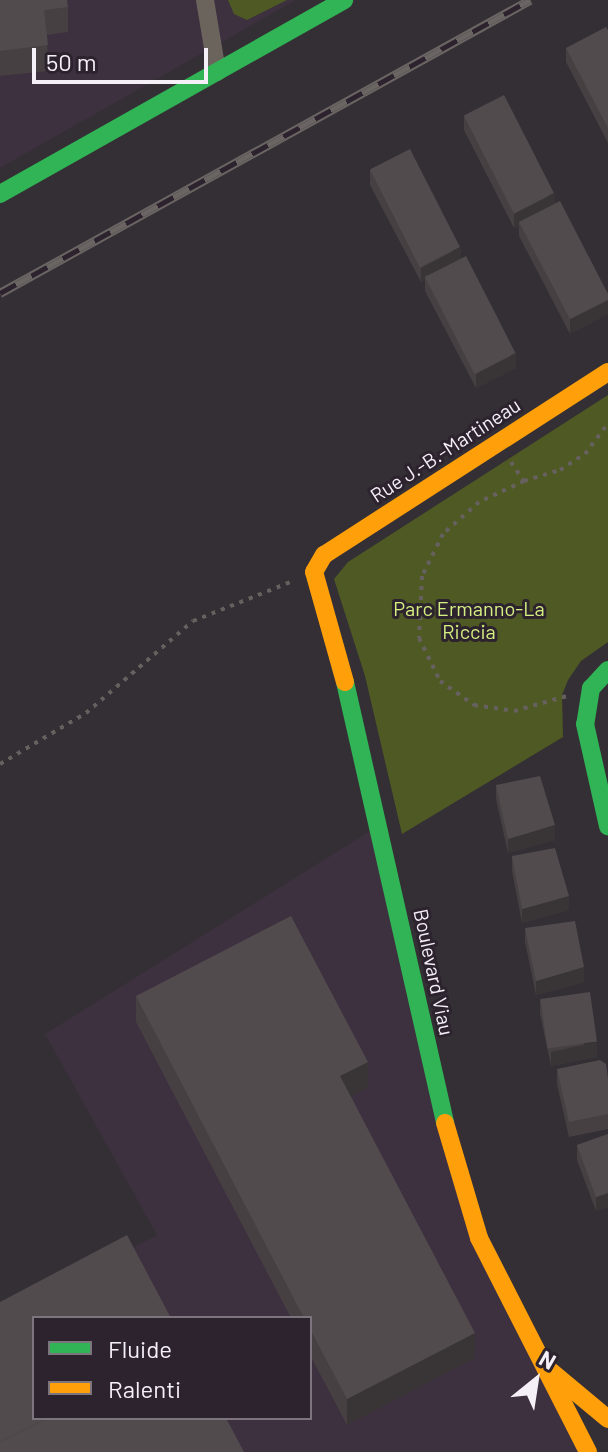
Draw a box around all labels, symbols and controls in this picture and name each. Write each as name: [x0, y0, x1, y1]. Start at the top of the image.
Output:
scale bar: [36, 32, 212, 82]
text: 50 m: [46, 47, 97, 76]
street label: Rue J.-B.-Martineau: [366, 393, 524, 507]
park label: Parc Ermanno-La Riccia: [393, 596, 545, 643]
street label: Boulevard Viau: [409, 907, 459, 1037]
legend: [32, 1316, 312, 1420]
text: Fluide: [108, 1334, 172, 1363]
north arrow: [496, 1340, 576, 1420]
text: N: [535, 1344, 561, 1374]
text: Ralenti: [108, 1374, 181, 1403]

